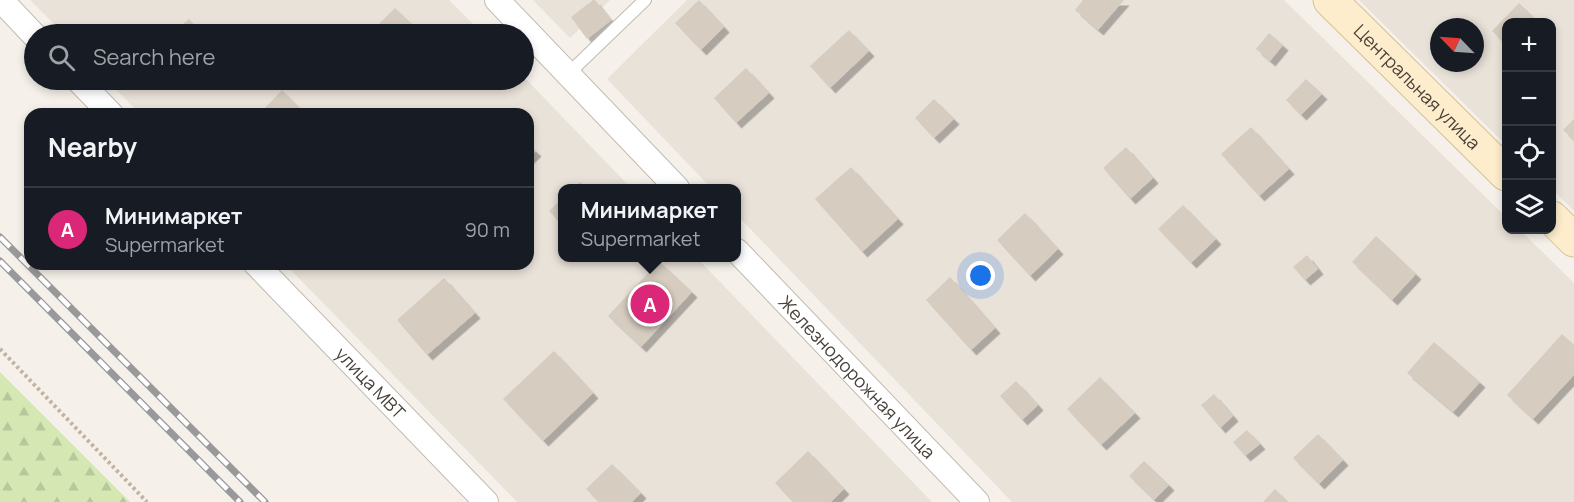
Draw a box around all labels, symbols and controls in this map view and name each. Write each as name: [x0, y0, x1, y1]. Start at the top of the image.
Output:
north arrow: [1430, 18, 1484, 72]
map controls: [1502, 18, 1556, 234]
button: +: [1502, 18, 1556, 72]
street label: Центральная улица: [1349, 19, 1486, 154]
search box: [24, 24, 534, 90]
icon: search: [45, 41, 78, 74]
text: Search here: [93, 42, 215, 72]
button: −: [1502, 72, 1556, 126]
button: locate: [1502, 126, 1556, 180]
text: Nearby: [48, 129, 137, 165]
button: layers: [1502, 180, 1556, 234]
popup: [558, 184, 741, 262]
text: Минимаркет: [581, 195, 718, 225]
text: Минимаркет: [105, 201, 242, 231]
text: A: [61, 216, 74, 243]
text: 90 m: [464, 216, 510, 243]
text: Supermarket: [581, 225, 700, 252]
text: Supermarket: [105, 231, 225, 258]
your location: [966, 261, 995, 290]
pin: A: [630, 282, 670, 326]
street label: Железнодорожная улица: [774, 290, 941, 464]
street label: улица МВТ: [330, 342, 411, 424]

